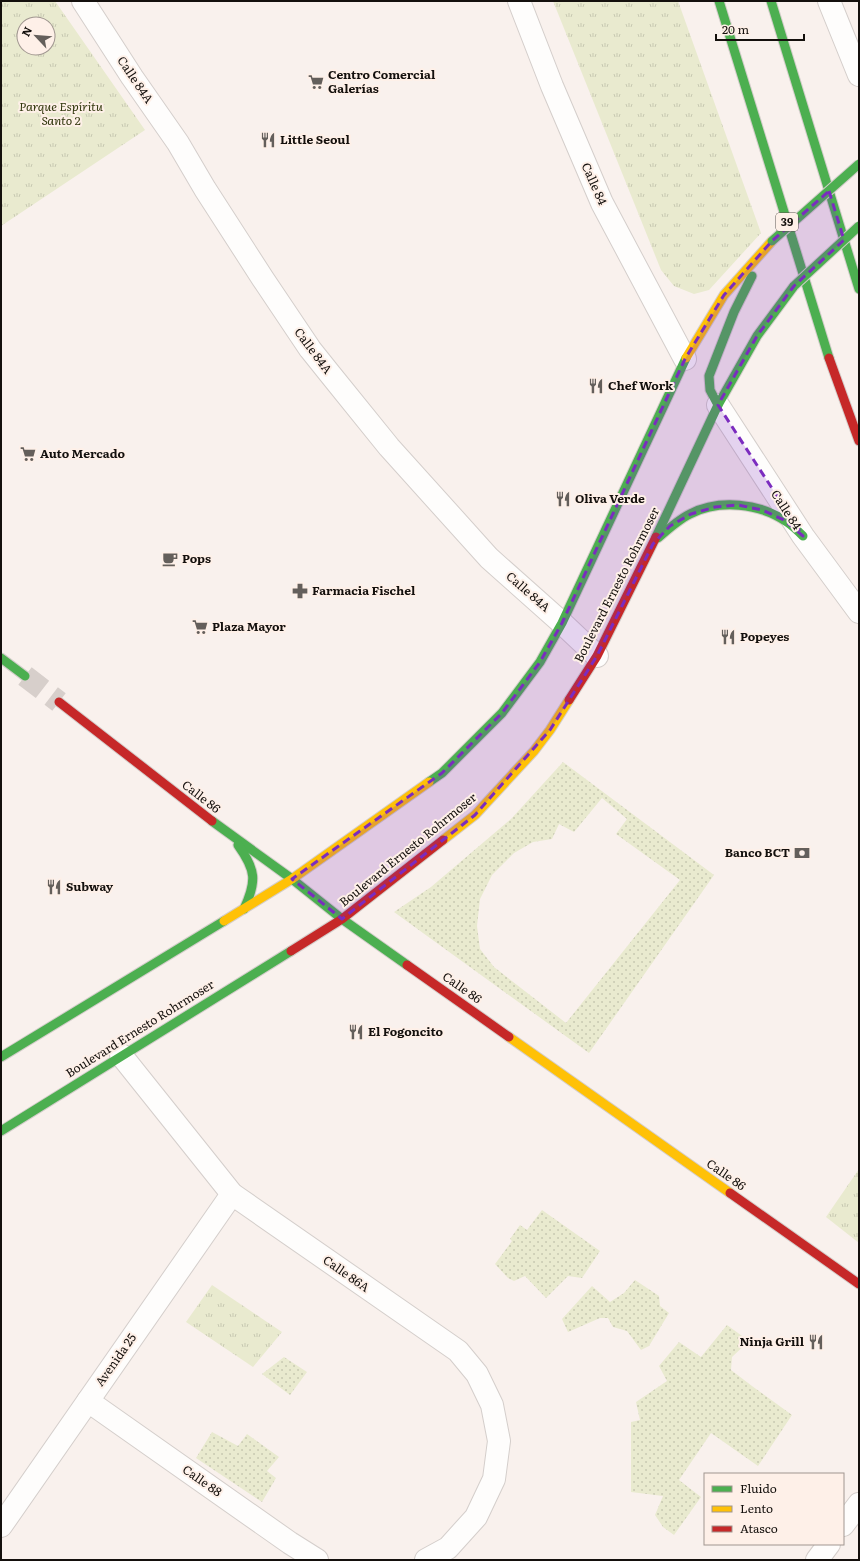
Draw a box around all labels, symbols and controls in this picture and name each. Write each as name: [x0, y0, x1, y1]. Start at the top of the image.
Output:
north arrow: [16, 16, 56, 56]
scale bar: [716, 16, 804, 42]
text: 20 m: [722, 20, 749, 38]
text: N: [17, 24, 35, 39]
street label: Calle 84A: [113, 52, 158, 107]
place label: Centro Comercial Galerías: [328, 65, 436, 97]
supermarket icon: Centro Comercial Galerías: [307, 73, 325, 91]
park label: Parque Espíritu Santo 2: [19, 97, 104, 129]
place label: Little Seoul: [280, 130, 350, 148]
restaurant icon: Little Seoul: [259, 131, 277, 149]
street label: Calle 84: [578, 160, 612, 208]
road number: 39: [776, 213, 798, 231]
street label: Calle 84A: [291, 324, 337, 377]
place label: Chef Work: [608, 376, 674, 394]
restaurant icon: Chef Work: [587, 377, 605, 395]
place label: Auto Mercado: [40, 444, 126, 462]
supermarket icon: Auto Mercado: [19, 445, 37, 463]
street label: Calle 84: [767, 486, 807, 533]
place label: Oliva Verde: [575, 489, 645, 507]
restaurant icon: Oliva Verde: [554, 490, 572, 508]
street label: Boulevard Ernesto Rohrmoser: [569, 503, 663, 665]
place label: Pops: [182, 549, 211, 567]
cafe icon: Pops: [161, 550, 179, 568]
street label: Calle 84A: [503, 567, 555, 616]
place label: Farmacia Fischel: [312, 581, 416, 599]
pharmacy icon: Farmacia Fischel: [291, 582, 309, 600]
place label: Plaza Mayor: [212, 617, 286, 635]
supermarket icon: Plaza Mayor: [191, 618, 209, 636]
place label: Popeyes: [740, 627, 789, 645]
restaurant icon: Popeyes: [719, 628, 737, 646]
street label: Calle 86: [179, 775, 225, 817]
street label: Boulevard Ernesto Rohrmoser: [335, 788, 480, 910]
place label: Banco BCT: [725, 843, 790, 861]
bank icon: Banco BCT: [793, 844, 811, 862]
place label: Subway: [66, 877, 114, 895]
restaurant icon: Subway: [45, 878, 63, 896]
street label: Calle 86: [439, 967, 486, 1008]
street label: Boulevard Ernesto Rohrmoser: [62, 975, 217, 1081]
place label: El Fogoncito: [368, 1022, 444, 1040]
restaurant icon: El Fogoncito: [347, 1023, 365, 1041]
street label: Calle 86: [703, 1154, 750, 1195]
street label: Calle 86A: [320, 1251, 374, 1296]
street label: Avenida 25: [90, 1329, 140, 1390]
place label: Ninja Grill: [739, 1332, 805, 1350]
restaurant icon: Ninja Grill: [807, 1333, 825, 1351]
street label: Calle 88: [179, 1460, 226, 1501]
legend: [704, 1473, 844, 1545]
text: Fluido: [740, 1479, 777, 1497]
text: Lento: [740, 1499, 773, 1517]
text: Atasco: [740, 1519, 778, 1537]

